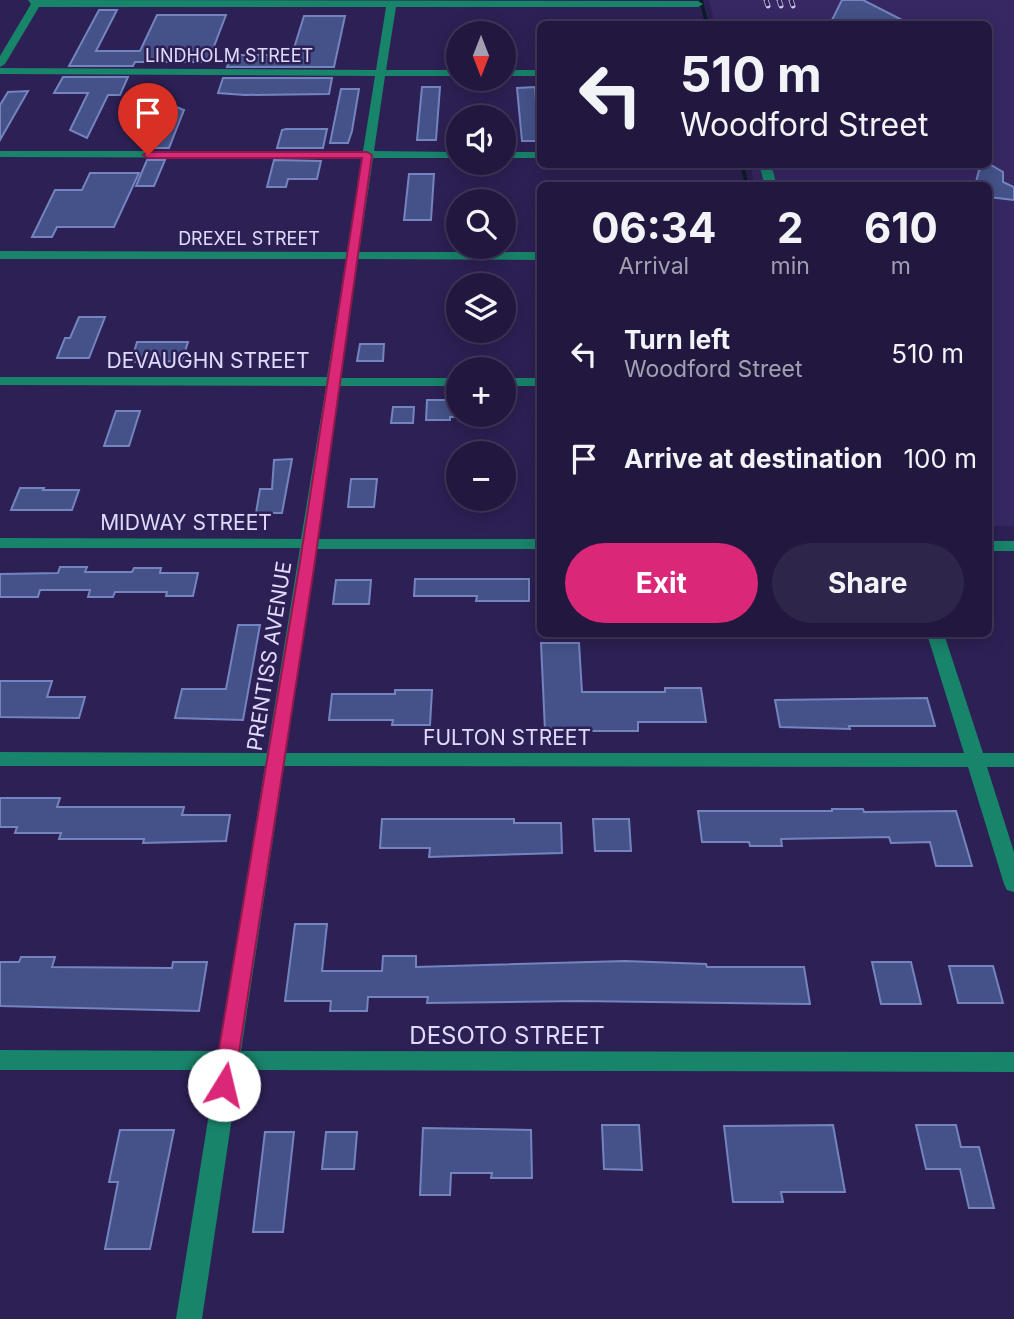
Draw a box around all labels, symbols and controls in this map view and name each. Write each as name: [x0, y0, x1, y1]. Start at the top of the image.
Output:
north arrow: [446, 21, 516, 91]
map controls: [446, 21, 516, 511]
street label: LINDHOLM STREET: [145, 45, 313, 66]
text: 510 m: [680, 45, 822, 104]
icon: left: [565, 49, 656, 140]
pin: [118, 83, 178, 155]
icon: arrive: [129, 94, 167, 132]
button: sound: [446, 105, 516, 175]
text: Woodford Street: [680, 105, 928, 144]
button: search: [446, 189, 516, 259]
text: 06:34: [591, 202, 716, 253]
text: 2: [777, 202, 803, 253]
text: 610: [864, 202, 938, 253]
street label: DREXEL STREET: [178, 228, 320, 249]
text: Arrival: [618, 252, 689, 280]
text: min: [771, 252, 810, 280]
text: m: [891, 252, 911, 280]
button: layers: [446, 273, 516, 343]
text: Turn left: [624, 324, 730, 355]
icon: left: [565, 335, 603, 373]
text: 510 m: [891, 338, 964, 369]
street label: DEVAUGHN STREET: [107, 348, 309, 373]
text: Woodford Street: [624, 355, 803, 383]
button: +: [446, 357, 516, 427]
icon: arrive: [565, 440, 603, 478]
button: −: [446, 441, 516, 511]
text: Arrive at destination: [624, 443, 883, 474]
text: 100 m: [904, 443, 977, 474]
street label: MIDWAY STREET: [100, 510, 272, 535]
button: Exit: [565, 543, 758, 623]
button: Share: [772, 543, 964, 623]
street label: PRENTISS AVENUE: [242, 559, 296, 753]
street label: FULTON STREET: [423, 725, 591, 750]
street label: DESOTO STREET: [409, 1021, 605, 1050]
position arrow: [187, 1048, 261, 1122]

